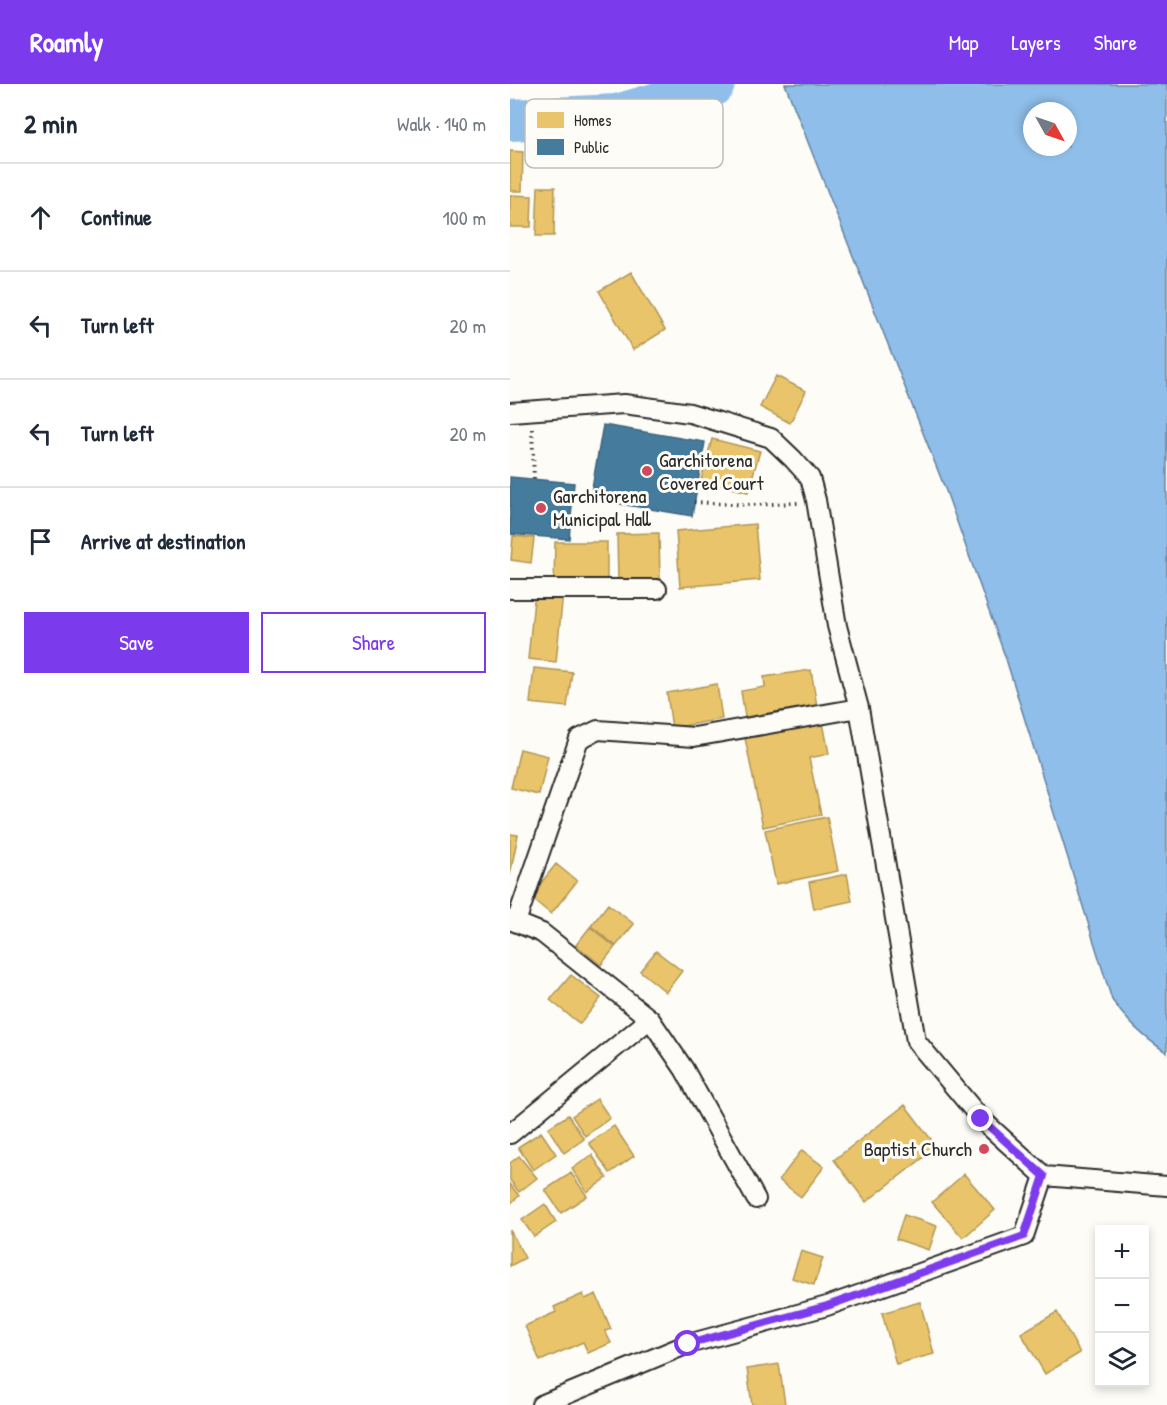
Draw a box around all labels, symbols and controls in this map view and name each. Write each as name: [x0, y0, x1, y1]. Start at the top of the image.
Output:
text: Roamly: [30, 23, 103, 61]
text: Map: [949, 28, 978, 57]
text: Layers: [1011, 28, 1061, 57]
text: Share: [1094, 28, 1137, 57]
legend: [525, 99, 723, 168]
north arrow: [1023, 102, 1077, 156]
text: 2 min: [24, 106, 77, 141]
text: Homes: [574, 109, 611, 131]
text: Walk · 140 m: [397, 110, 486, 137]
text: Public: [574, 136, 610, 158]
icon: ahead: [24, 201, 57, 234]
text: Continue: [81, 202, 152, 232]
text: 100 m: [443, 204, 486, 231]
icon: left: [24, 309, 57, 342]
text: Turn left: [81, 310, 154, 340]
text: 20 m: [449, 312, 486, 339]
icon: left: [24, 417, 57, 450]
text: Turn left: [81, 418, 154, 448]
text: 20 m: [449, 420, 486, 447]
place label: Garchitorena Covered Court: [659, 446, 765, 496]
marker: Garchitorena Covered Court: [640, 464, 654, 478]
place label: Garchitorena Municipal Hall: [553, 482, 651, 532]
marker: Garchitorena Municipal Hall: [534, 501, 548, 515]
icon: arrive: [24, 525, 57, 558]
text: Arrive at destination: [81, 526, 246, 556]
button: Save: [24, 612, 249, 673]
button: Share: [261, 612, 486, 673]
route end: [967, 1105, 993, 1131]
place label: Baptist Church: [864, 1135, 972, 1162]
marker: Baptist Church: [977, 1142, 991, 1156]
map controls: [1095, 1225, 1149, 1387]
button: +: [1095, 1225, 1149, 1279]
button: −: [1095, 1279, 1149, 1333]
route start: [674, 1330, 700, 1356]
button: layers: [1095, 1333, 1149, 1387]

